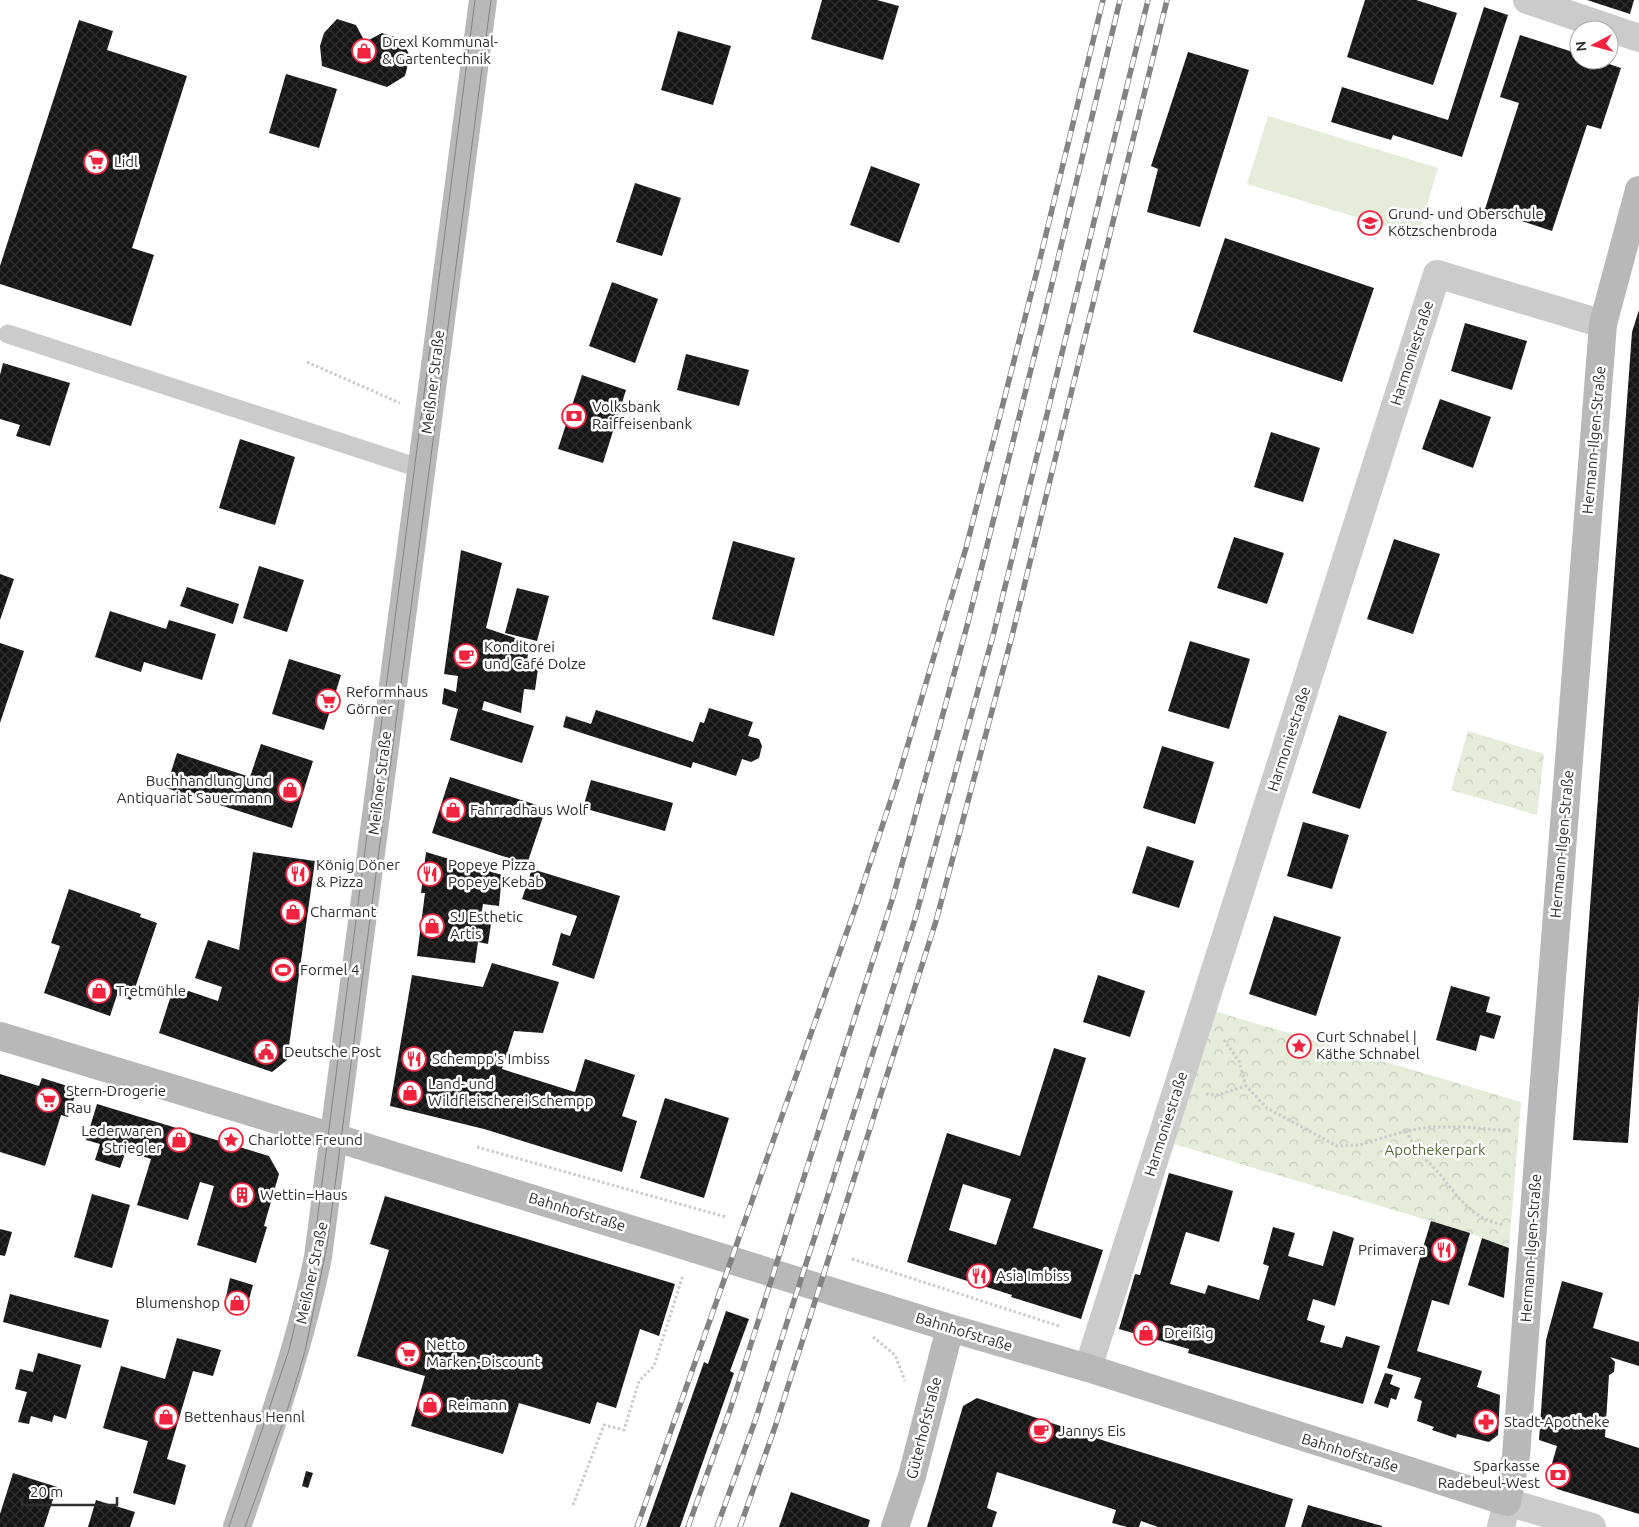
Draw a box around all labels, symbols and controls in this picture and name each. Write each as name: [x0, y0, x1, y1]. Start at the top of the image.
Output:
north arrow: [1569, 20, 1619, 70]
place label: Drexl Kommunal- & Gartentechnik: [382, 33, 498, 67]
shop icon: Drexl Kommunal- & Gartentechnik: [351, 38, 377, 64]
text: N: [1573, 40, 1590, 52]
supermarket icon: Lidl: [83, 149, 109, 175]
place label: Lidl: [114, 153, 138, 170]
place label: Grund- und Oberschule Kötzschenbroda: [1388, 205, 1544, 239]
school or university icon: Grund- und Oberschule Kötzschenbroda: [1357, 210, 1383, 236]
street label: Harmoniestraße: [1387, 298, 1436, 407]
street label: Meißner Straße: [418, 329, 447, 435]
street label: Hermann-Ilgen-Straße: [1579, 365, 1608, 515]
place label: Volksbank Raiffeisenbank: [592, 398, 692, 432]
bank icon: Volksbank Raiffeisenbank: [561, 403, 587, 429]
place label: Konditorei und Café Dolze: [484, 638, 586, 672]
cafe icon: Konditorei und Café Dolze: [453, 643, 479, 669]
place label: Reformhaus Görner: [346, 683, 428, 717]
street label: Harmoniestraße: [1264, 684, 1313, 793]
supermarket icon: Reformhaus Görner: [315, 688, 341, 714]
street label: Meißner Straße: [365, 730, 394, 836]
street label: Hermann-Ilgen-Straße: [1547, 769, 1576, 919]
place label: Buchhandlung und Antiquariat Sauermann: [117, 772, 272, 806]
shop icon: Buchhandlung und Antiquariat Sauermann: [277, 777, 303, 803]
shop icon: Fahrradhaus Wolf: [440, 797, 466, 823]
place label: Fahrradhaus Wolf: [470, 801, 589, 818]
place label: König Döner & Pizza: [316, 856, 400, 890]
place label: Popeye Pizza Popeye Kebab: [448, 856, 544, 890]
restaurant icon: König Döner & Pizza: [285, 861, 311, 887]
restaurant icon: Popeye Pizza Popeye Kebab: [417, 861, 443, 887]
shop icon: Charmant: [280, 899, 306, 925]
place label: Charmant: [310, 903, 376, 920]
place label: SJ Esthetic Artis: [450, 908, 523, 942]
shop icon: SJ Esthetic Artis: [419, 913, 445, 939]
sports icon: Formel 4: [270, 957, 296, 983]
place label: Formel 4: [300, 961, 359, 978]
shop icon: Tretmühle: [86, 978, 112, 1004]
place label: Tretmühle: [116, 982, 186, 999]
place label: Curt Schnabel | Käthe Schnabel: [1316, 1028, 1420, 1062]
place icon: Curt Schnabel | Käthe Schnabel: [1286, 1033, 1312, 1059]
public building icon: Deutsche Post: [253, 1039, 279, 1065]
place label: Deutsche Post: [284, 1043, 381, 1060]
restaurant icon: Schempp's Imbiss: [401, 1046, 427, 1072]
place label: Schempp's Imbiss: [432, 1050, 550, 1067]
street label: Harmoniestraße: [1141, 1069, 1190, 1178]
place label: Land- und Wildfleischerei Schempp: [428, 1075, 594, 1109]
shop icon: Land- und Wildfleischerei Schempp: [397, 1080, 423, 1106]
place label: Stern-Drogerie Rau: [66, 1082, 166, 1116]
supermarket icon: Stern-Drogerie Rau: [35, 1087, 61, 1113]
place label: Lederwaren Striegler: [81, 1122, 162, 1156]
shop icon: Lederwaren Striegler: [166, 1127, 192, 1153]
place icon: Charlotte Freund: [218, 1127, 244, 1153]
place label: Charlotte Freund: [248, 1131, 363, 1148]
park label: Apothekerpark: [1384, 1141, 1486, 1158]
street label: Hermann-Ilgen-Straße: [1517, 1173, 1544, 1323]
building icon: Wettin=Haus: [229, 1182, 255, 1208]
place label: Wettin=Haus: [260, 1186, 348, 1203]
street label: Bahnhofstraße: [527, 1189, 628, 1234]
street label: Meißner Straße: [292, 1220, 331, 1326]
restaurant icon: Primavera: [1431, 1237, 1457, 1263]
place label: Primavera: [1358, 1241, 1426, 1258]
restaurant icon: Asia Imbiss: [966, 1263, 992, 1289]
place label: Asia Imbiss: [996, 1267, 1069, 1284]
shop icon: Blumenshop: [224, 1290, 250, 1316]
place label: Blumenshop: [136, 1294, 220, 1311]
street label: Bahnhofstraße: [914, 1309, 1015, 1354]
shop icon: Dreißig: [1133, 1320, 1159, 1346]
place label: Dreißig: [1164, 1324, 1214, 1341]
place label: Netto Marken-Discount: [426, 1336, 541, 1370]
supermarket icon: Netto Marken-Discount: [395, 1341, 421, 1367]
street label: Güterhofstraße: [903, 1375, 944, 1481]
shop icon: Reimann: [417, 1392, 443, 1418]
place label: Reimann: [448, 1396, 507, 1413]
shop icon: Bettenhaus Hennl: [153, 1404, 179, 1430]
place label: Bettenhaus Hennl: [184, 1408, 305, 1425]
pharmacy icon: Stadt-Apotheke: [1473, 1409, 1499, 1435]
place label: Stadt-Apotheke: [1504, 1413, 1610, 1430]
cafe icon: Jannys Eis: [1028, 1418, 1054, 1444]
place label: Jannys Eis: [1058, 1422, 1126, 1439]
street label: Bahnhofstraße: [1300, 1430, 1401, 1475]
place label: Sparkasse Radebeul-West: [1438, 1457, 1540, 1491]
bank icon: Sparkasse Radebeul-West: [1545, 1462, 1571, 1488]
scale bar: [22, 1474, 118, 1506]
text: 20 m: [30, 1483, 63, 1500]

